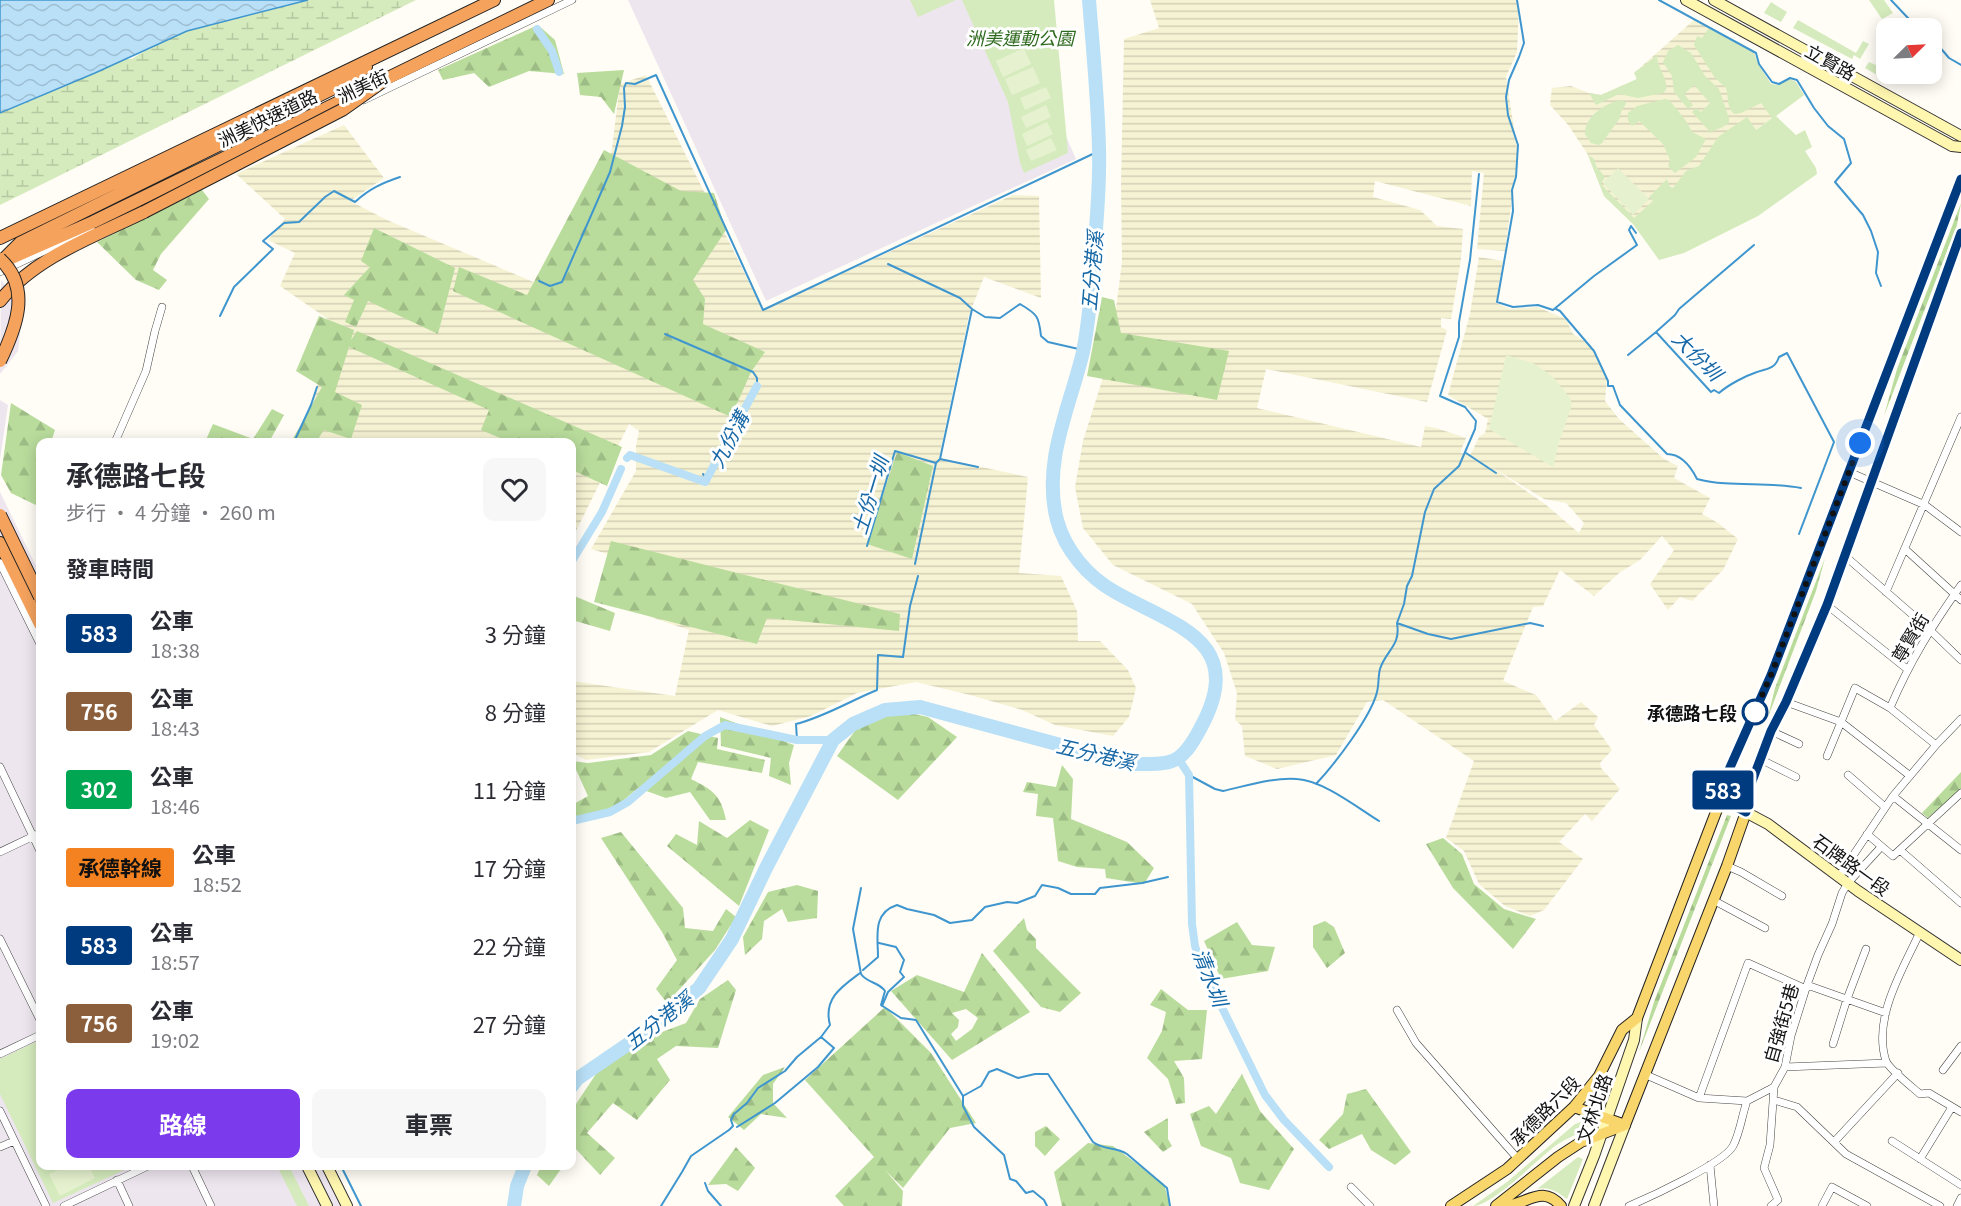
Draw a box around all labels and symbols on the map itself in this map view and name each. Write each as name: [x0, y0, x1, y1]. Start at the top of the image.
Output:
north arrow: [1876, 18, 1942, 84]
park label: 洲美運動公園: [966, 24, 1077, 50]
street label: 立賢路: [1801, 37, 1861, 85]
street label: 洲美街: [332, 62, 392, 108]
street label: 洲美快速道路: [213, 82, 321, 152]
water label: 五分港溪: [1073, 227, 1109, 312]
water label: 大份圳: [1667, 324, 1732, 389]
water label: 九份溝: [701, 403, 756, 472]
your location: [1845, 428, 1875, 458]
water label: 土份一圳: [843, 450, 895, 537]
street label: 尊賢街: [1884, 607, 1934, 667]
place label: 承德路七段: [1647, 699, 1737, 725]
marker: 承德路七段: [1742, 699, 1768, 725]
water label: 五分港溪: [1054, 730, 1141, 777]
line badge: 583: [1688, 770, 1758, 810]
street label: 石牌路一段: [1808, 827, 1896, 901]
water label: 清水圳: [1186, 944, 1237, 1013]
street label: 自強街5巷: [1756, 980, 1804, 1066]
water label: 五分港溪: [618, 982, 701, 1056]
street label: 承德路六段: [1503, 1069, 1585, 1151]
street label: 文林北路: [1569, 1070, 1617, 1146]

